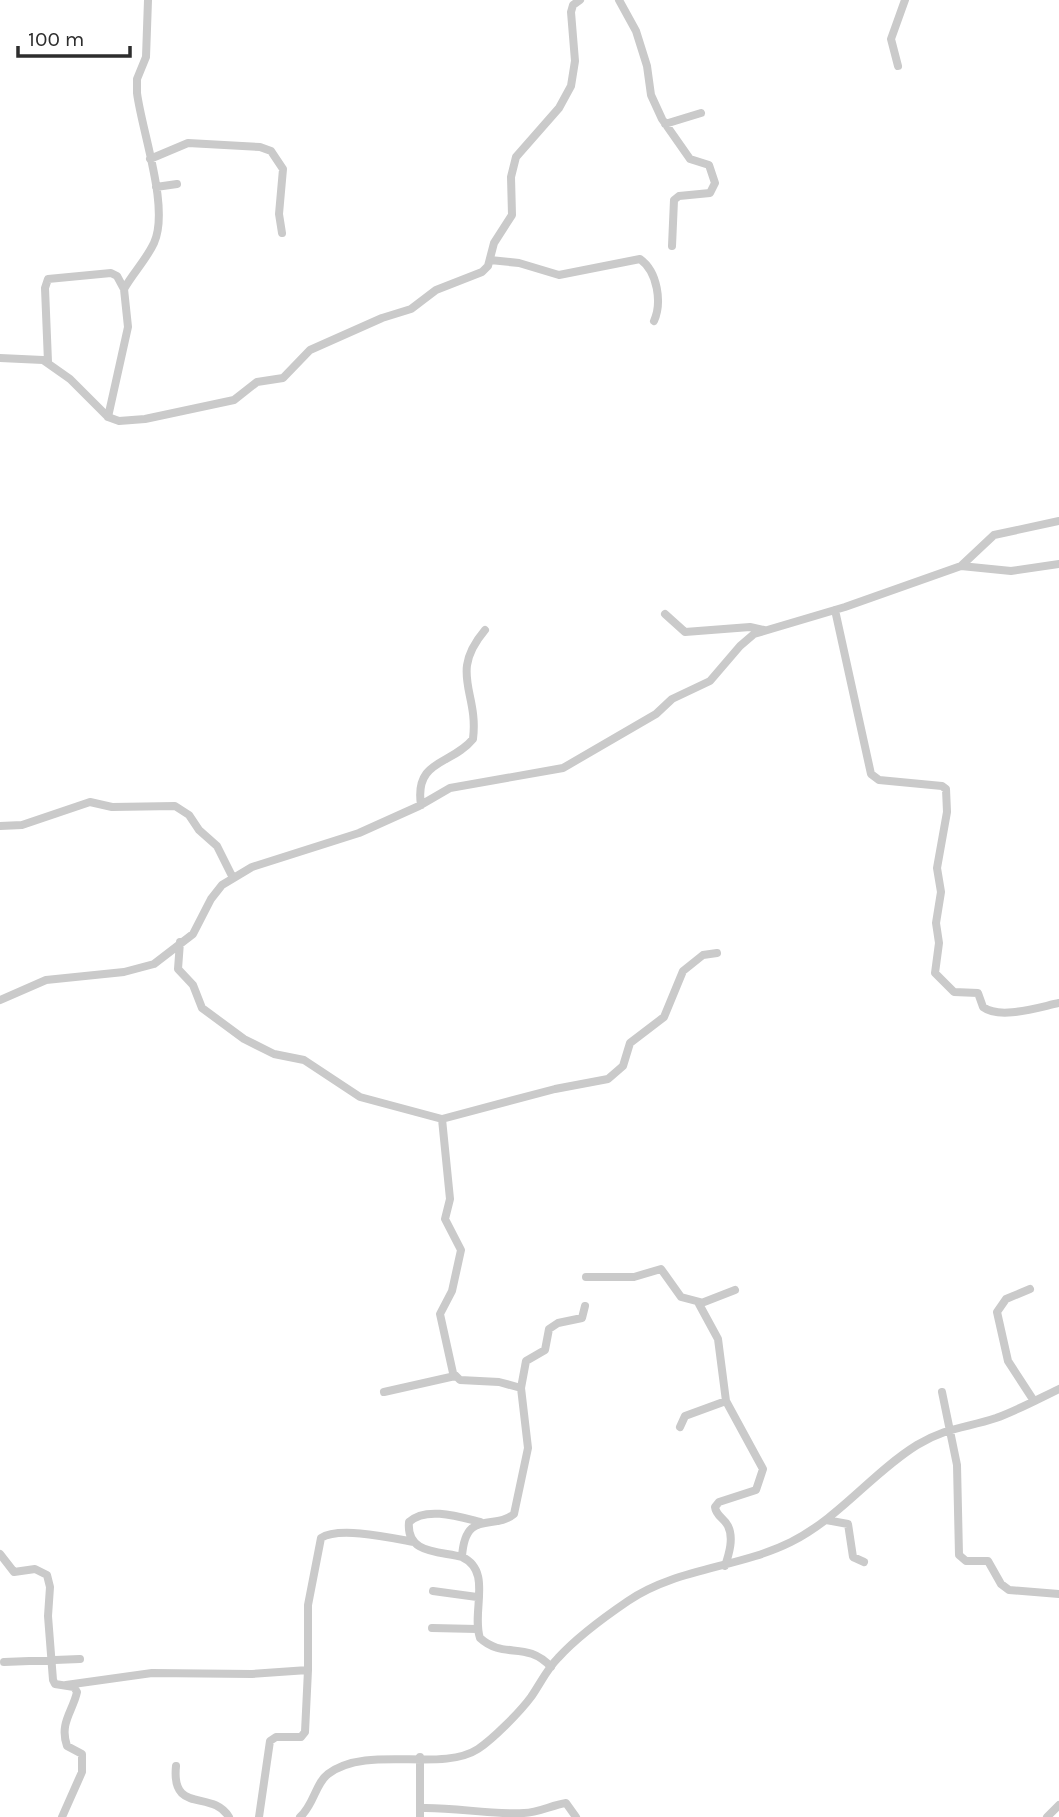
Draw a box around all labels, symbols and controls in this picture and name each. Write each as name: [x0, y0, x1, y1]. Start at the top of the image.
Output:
scale bar: [18, 14, 130, 58]
text: 100 m: [28, 27, 85, 51]

